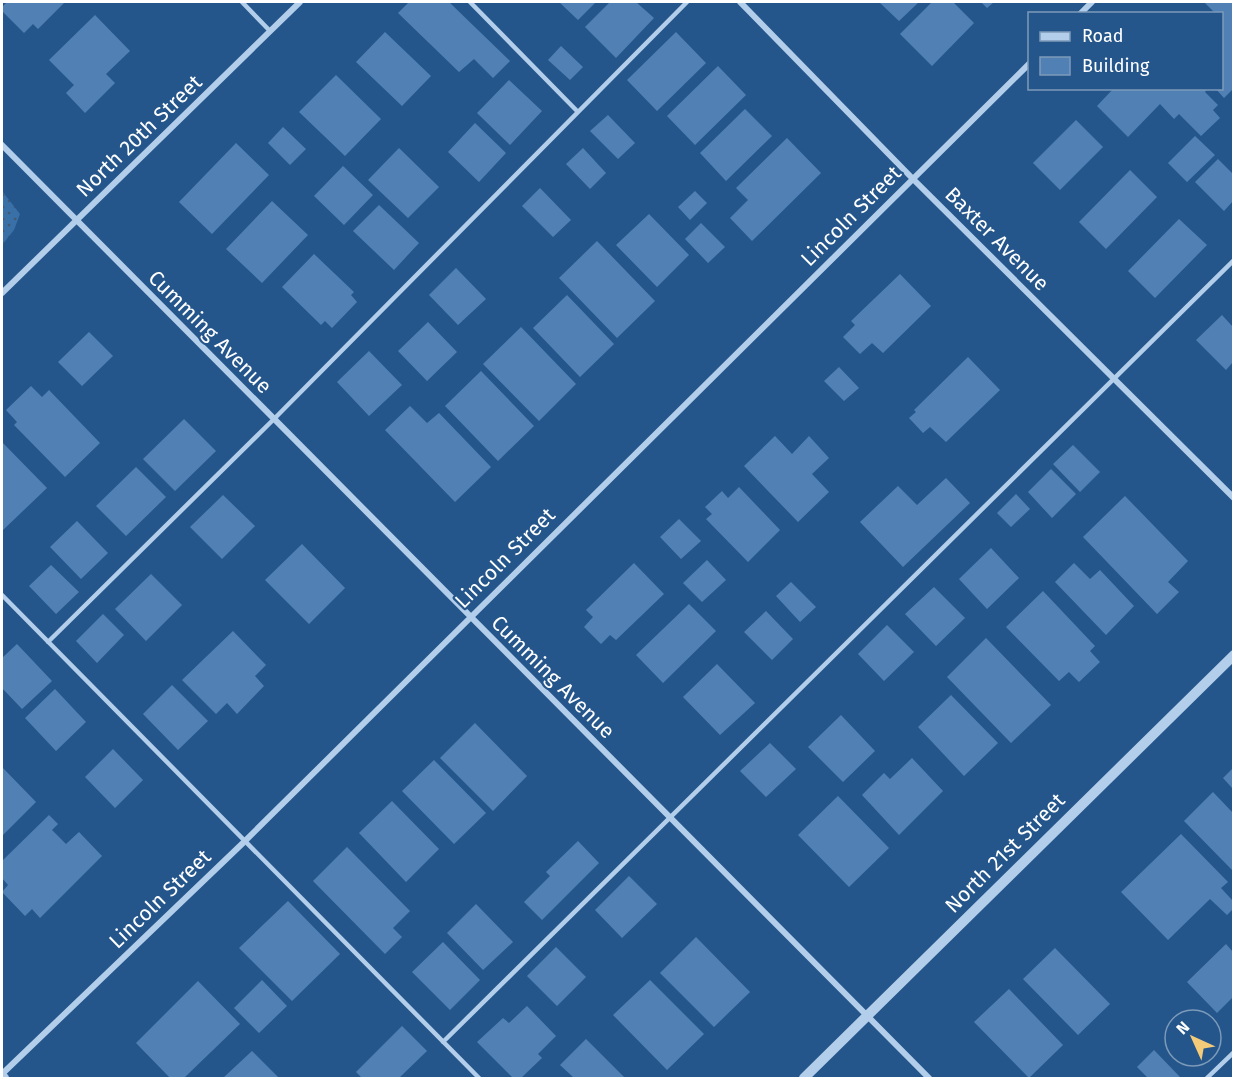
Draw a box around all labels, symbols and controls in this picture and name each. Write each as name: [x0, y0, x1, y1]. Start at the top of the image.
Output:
legend: [1028, 12, 1223, 90]
text: Road: [1082, 25, 1124, 47]
text: Building: [1082, 55, 1150, 77]
street label: North 20th Street: [71, 69, 208, 203]
street label: Lincoln Street: [795, 160, 907, 272]
street label: Baxter Avenue: [940, 182, 1054, 296]
street label: Cumming Avenue: [143, 265, 277, 399]
street label: Lincoln Street: [449, 502, 561, 614]
street label: Cumming Avenue: [486, 610, 620, 744]
street label: North 21st Street: [940, 787, 1071, 918]
street label: Lincoln Street: [104, 844, 217, 954]
north arrow: [1163, 1008, 1223, 1068]
text: N: [1172, 1017, 1193, 1038]

